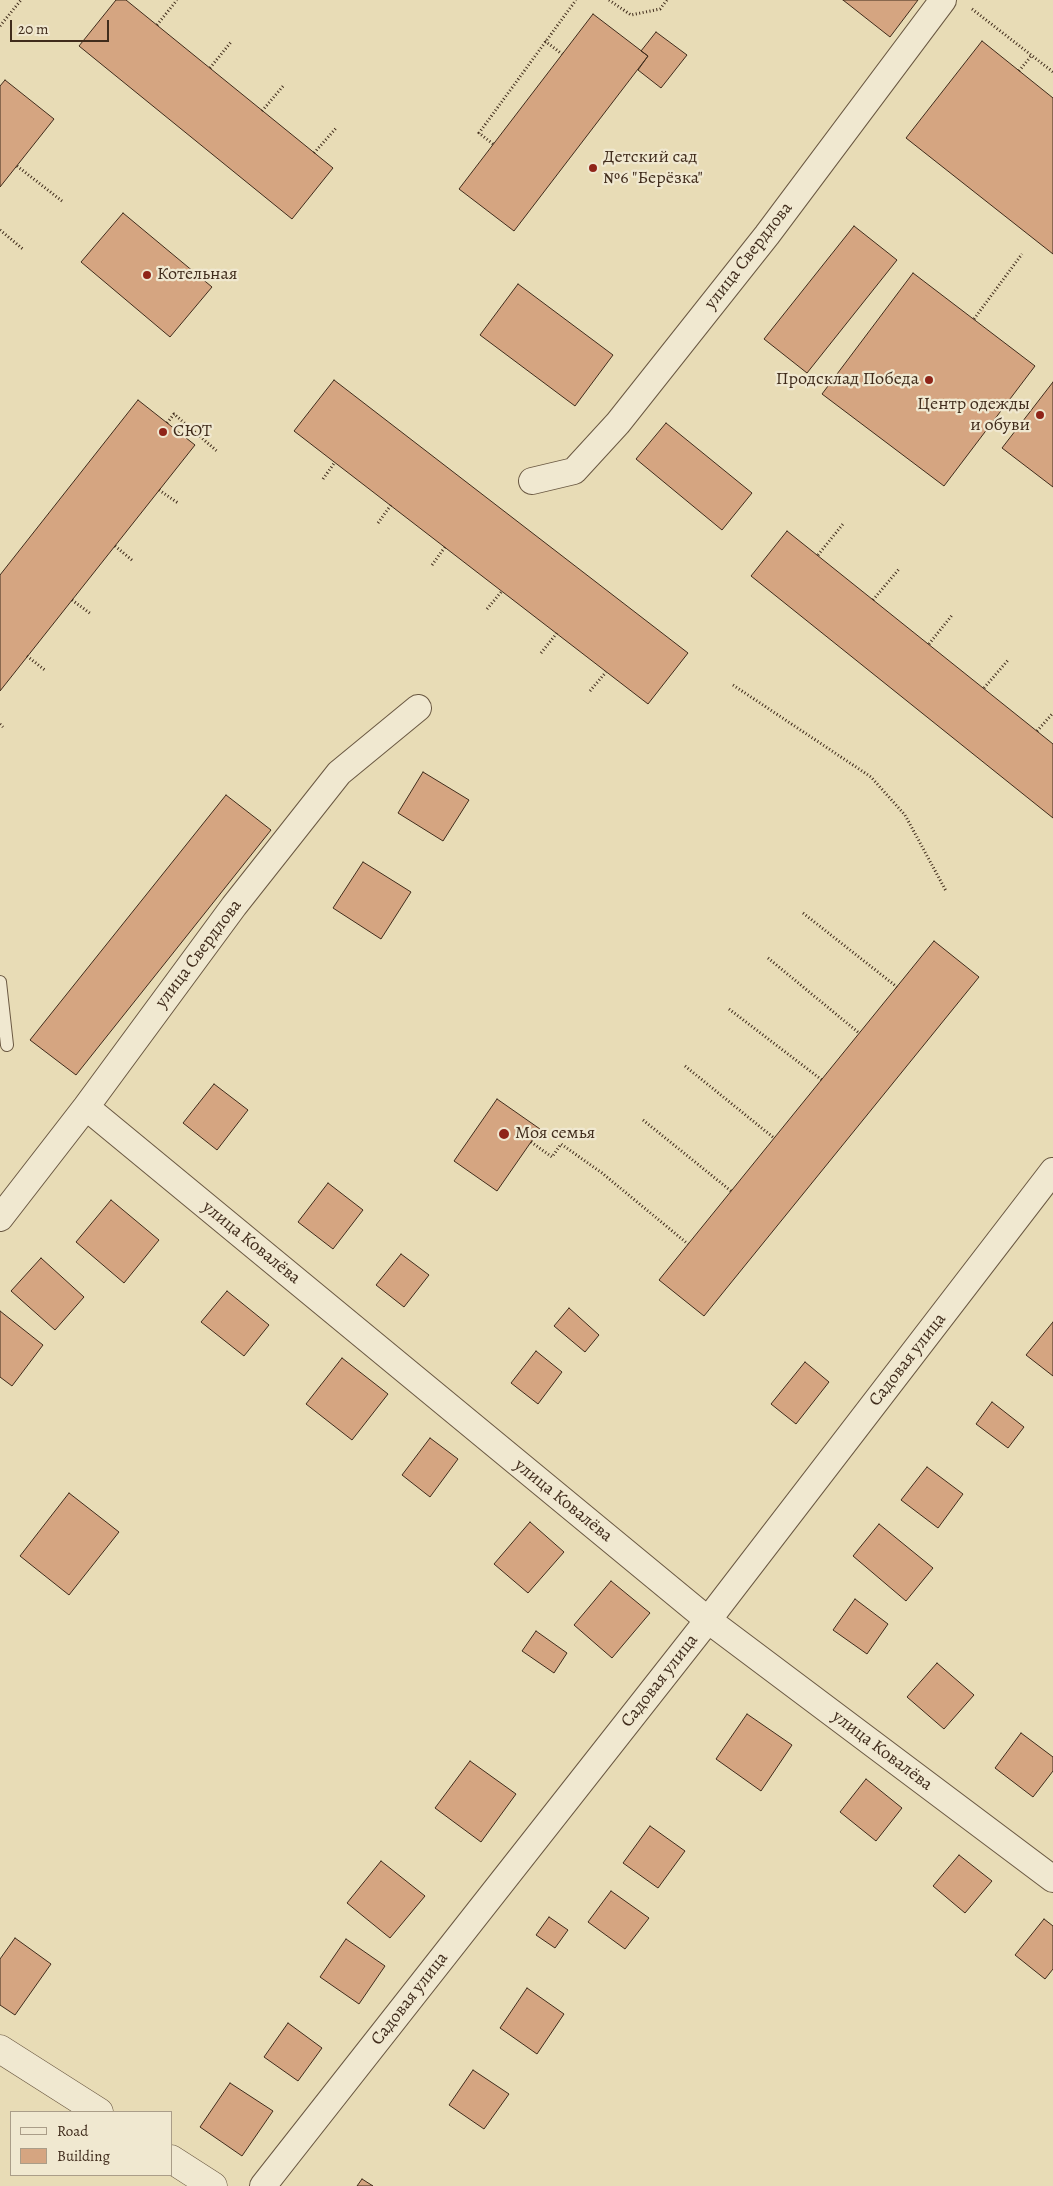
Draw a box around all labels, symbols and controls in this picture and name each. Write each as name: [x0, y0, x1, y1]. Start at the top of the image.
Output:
scale bar: [12, 10, 111, 42]
text: 20 m: [18, 19, 49, 39]
place label: Детский сад №6 "Берёзка": [603, 147, 703, 190]
marker: Детский сад №6 "Берёзка": [587, 162, 599, 174]
street label: улица Свердлова: [700, 198, 798, 314]
place label: Котельная: [157, 264, 238, 286]
marker: Котельная: [141, 269, 153, 281]
place label: Продсклад Победа: [776, 369, 919, 391]
marker: Продсклад Победа: [923, 374, 935, 386]
place label: Центр одежды и обуви: [917, 394, 1030, 436]
marker: Центр одежды и обуви: [1034, 409, 1046, 421]
place label: СЮТ: [173, 421, 212, 443]
marker: СЮТ: [157, 426, 169, 438]
street label: улица Свердлова: [151, 895, 247, 1013]
place label: Моя семья: [515, 1123, 595, 1145]
marker: Моя семья: [497, 1127, 511, 1141]
street label: улица Ковалёва: [197, 1197, 305, 1289]
street label: Садовая улица: [865, 1309, 951, 1411]
street label: улица Ковалёва: [509, 1455, 617, 1547]
street label: Садовая улица: [617, 1630, 703, 1732]
street label: улица Ковалёва: [827, 1706, 937, 1796]
street label: Садовая улица: [367, 1948, 453, 2050]
legend: [10, 2111, 172, 2176]
text: Road: [57, 2121, 88, 2141]
text: Building: [57, 2146, 110, 2166]

